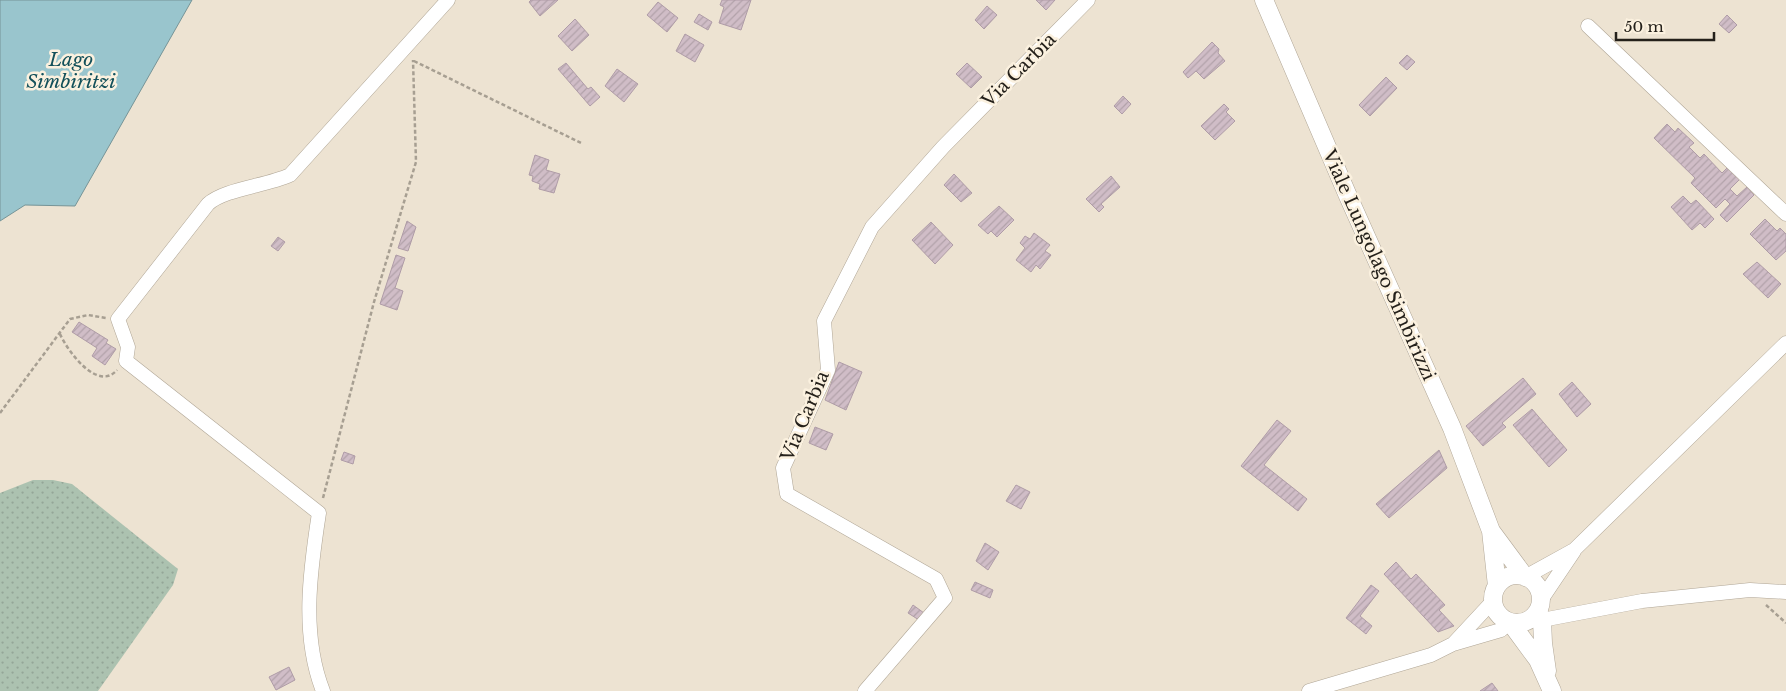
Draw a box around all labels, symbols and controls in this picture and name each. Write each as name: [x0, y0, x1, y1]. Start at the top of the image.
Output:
scale bar: [1616, 10, 1714, 42]
text: 50 m: [1624, 17, 1664, 36]
street label: Via Carbia: [977, 28, 1061, 112]
water label: Lago Simbiritzi: [26, 48, 116, 93]
street label: Viale Lungolago Simbirizzi: [1318, 145, 1440, 384]
street label: Via Carbia: [776, 368, 834, 465]

